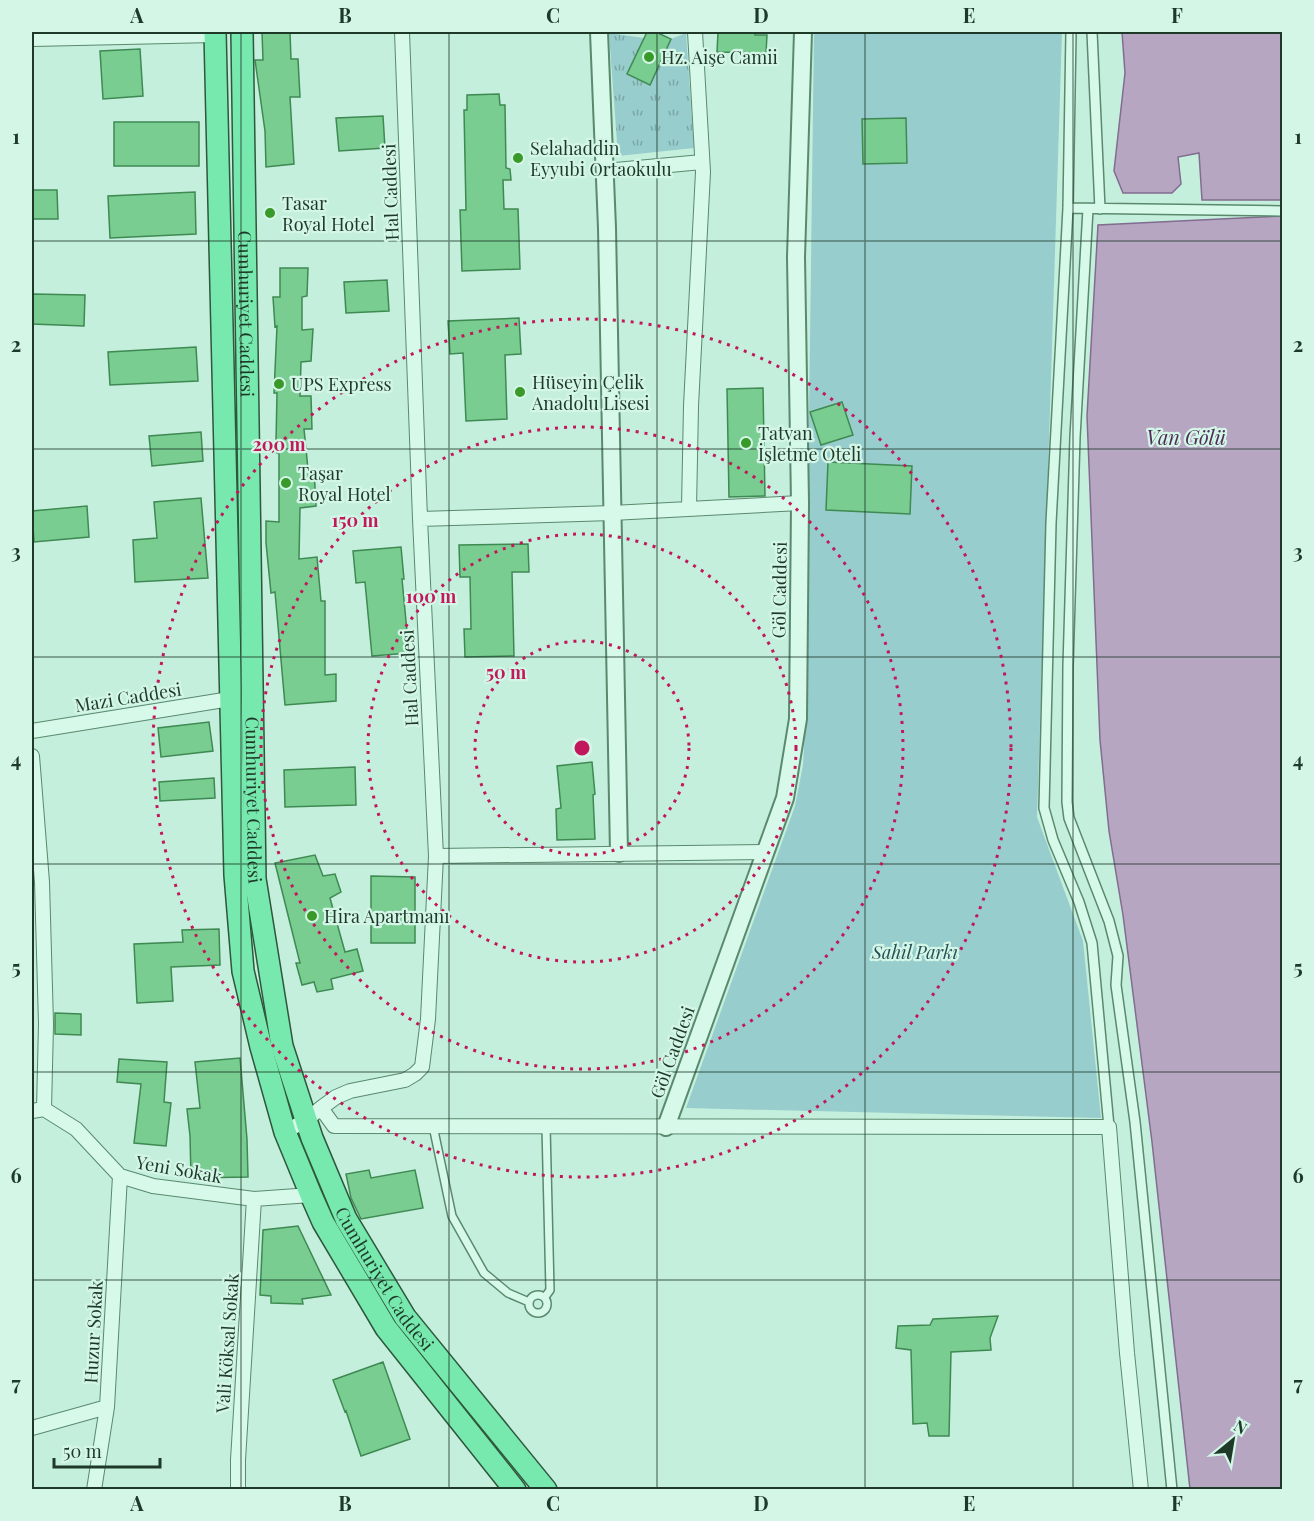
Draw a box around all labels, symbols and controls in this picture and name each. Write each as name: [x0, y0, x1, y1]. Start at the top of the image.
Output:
text: A: [129, 1, 144, 28]
text: B: [338, 1, 352, 28]
text: C: [546, 1, 560, 28]
text: D: [753, 1, 769, 28]
text: E: [963, 1, 975, 28]
text: F: [1171, 1, 1183, 28]
place label: Hz. Aişe Camii: [661, 45, 778, 69]
marker: Hz. Aişe Camii: [642, 50, 656, 64]
text: 1: [12, 122, 20, 149]
text: 1: [1294, 122, 1302, 149]
place label: Selahaddin Eyyubi Ortaokulu: [530, 136, 672, 181]
street label: Hal Caddesi: [376, 143, 404, 241]
marker: Selahaddin Eyyubi Ortaokulu: [511, 151, 525, 165]
place label: Tasar Royal Hotel: [282, 191, 375, 236]
marker: Tasar Royal Hotel: [263, 206, 277, 220]
street label: Cumhuriyet Caddesi: [233, 231, 260, 397]
text: 2: [11, 330, 21, 357]
text: 2: [1293, 330, 1303, 357]
place label: Hüseyin Çelik Anadolu Lisesi: [531, 370, 650, 415]
place label: UPS Express: [291, 372, 392, 396]
marker: UPS Express: [272, 377, 286, 391]
marker: Hüseyin Çelik Anadolu Lisesi: [513, 385, 527, 399]
place label: Tatvan İşletme Oteli: [758, 421, 861, 466]
water label: Van Gölü: [1146, 423, 1226, 450]
text: 200 m: [252, 432, 306, 456]
marker: Tatvan İşletme Oteli: [739, 436, 753, 450]
place label: Taşar Royal Hotel: [298, 461, 391, 506]
marker: Taşar Royal Hotel: [279, 476, 293, 490]
text: 150 m: [331, 508, 379, 532]
text: 3: [11, 537, 21, 564]
text: 3: [1293, 537, 1303, 564]
street label: Göl Caddesi: [766, 541, 792, 639]
text: 100 m: [406, 584, 457, 608]
street label: Hal Caddesi: [394, 629, 424, 727]
text: 50 m: [486, 660, 527, 684]
street label: Mazi Caddesi: [73, 677, 183, 717]
street label: Cumhuriyet Caddesi: [241, 716, 268, 885]
centre of rings: [572, 738, 592, 758]
text: 4: [11, 745, 21, 772]
text: 4: [1293, 745, 1303, 772]
place label: Hira Apartmanı: [324, 904, 450, 928]
marker: Hira Apartmanı: [305, 909, 319, 923]
park label: Sahil Parkı: [871, 940, 958, 964]
text: 5: [11, 953, 21, 980]
text: 5: [1293, 953, 1303, 980]
street label: Göl Caddesi: [644, 1002, 700, 1102]
street label: Yeni Sokak: [133, 1149, 224, 1188]
text: 6: [10, 1161, 22, 1188]
text: 6: [1292, 1161, 1304, 1188]
street label: Cumhuriyet Caddesi: [330, 1203, 440, 1356]
street label: Vali Köksal Sokak: [210, 1272, 244, 1415]
street label: Huzur Sokak: [78, 1280, 108, 1384]
text: 7: [11, 1369, 21, 1396]
text: 7: [1293, 1369, 1303, 1396]
north arrow: [1203, 1410, 1263, 1470]
text: N: [1230, 1415, 1251, 1439]
scale bar: [54, 1431, 160, 1469]
text: 50 m: [63, 1439, 102, 1463]
text: A: [129, 1489, 144, 1516]
text: B: [338, 1489, 352, 1516]
text: C: [546, 1489, 560, 1516]
text: D: [753, 1489, 769, 1516]
text: E: [963, 1489, 975, 1516]
text: F: [1171, 1489, 1183, 1516]

